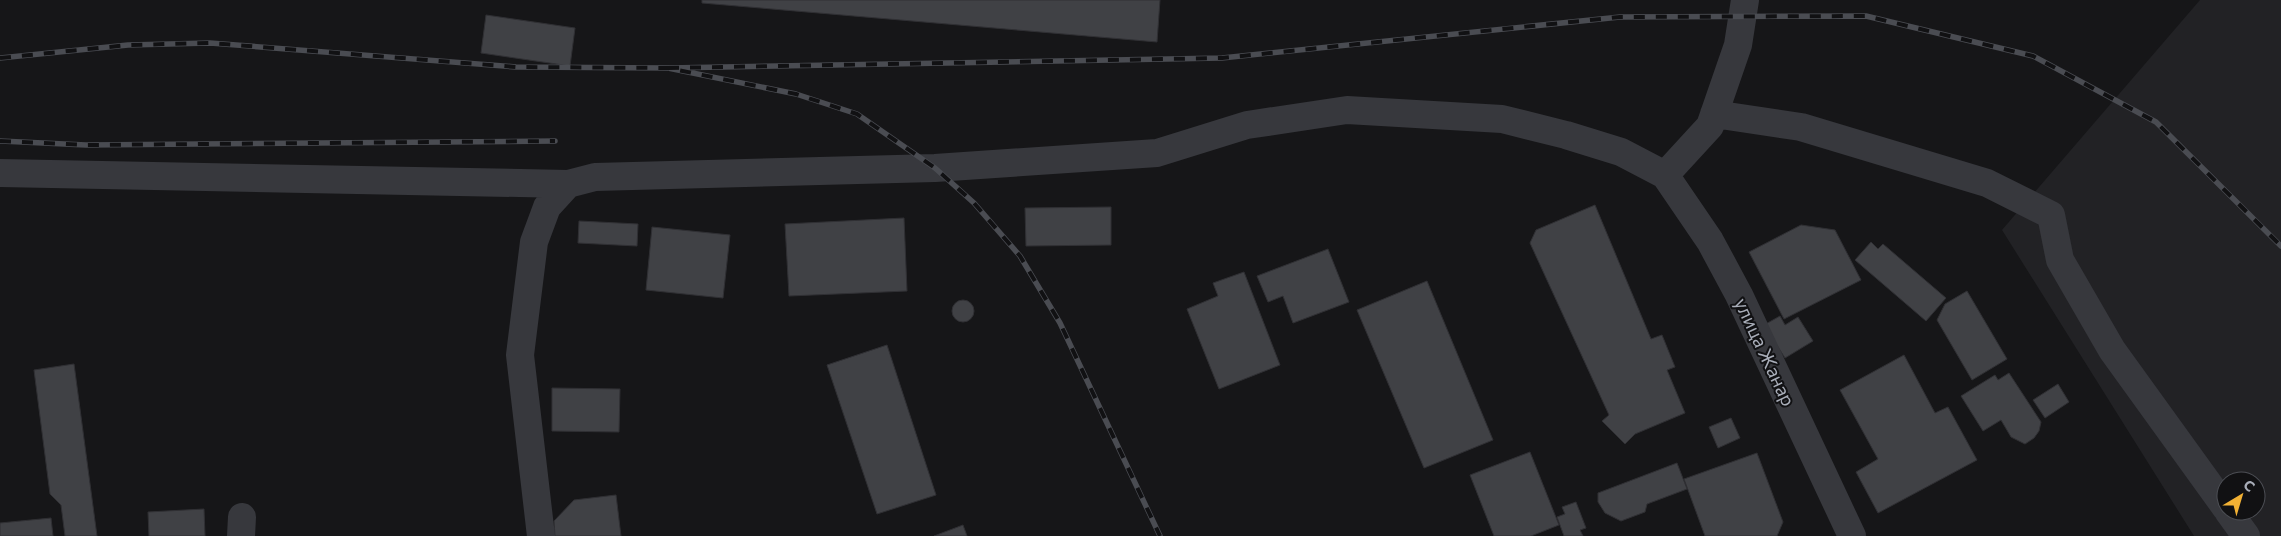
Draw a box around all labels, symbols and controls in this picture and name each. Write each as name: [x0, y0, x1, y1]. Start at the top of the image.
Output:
street label: улица Жанар: [1730, 294, 1801, 410]
north arrow: [2216, 471, 2266, 521]
text: С: [2240, 476, 2258, 495]

